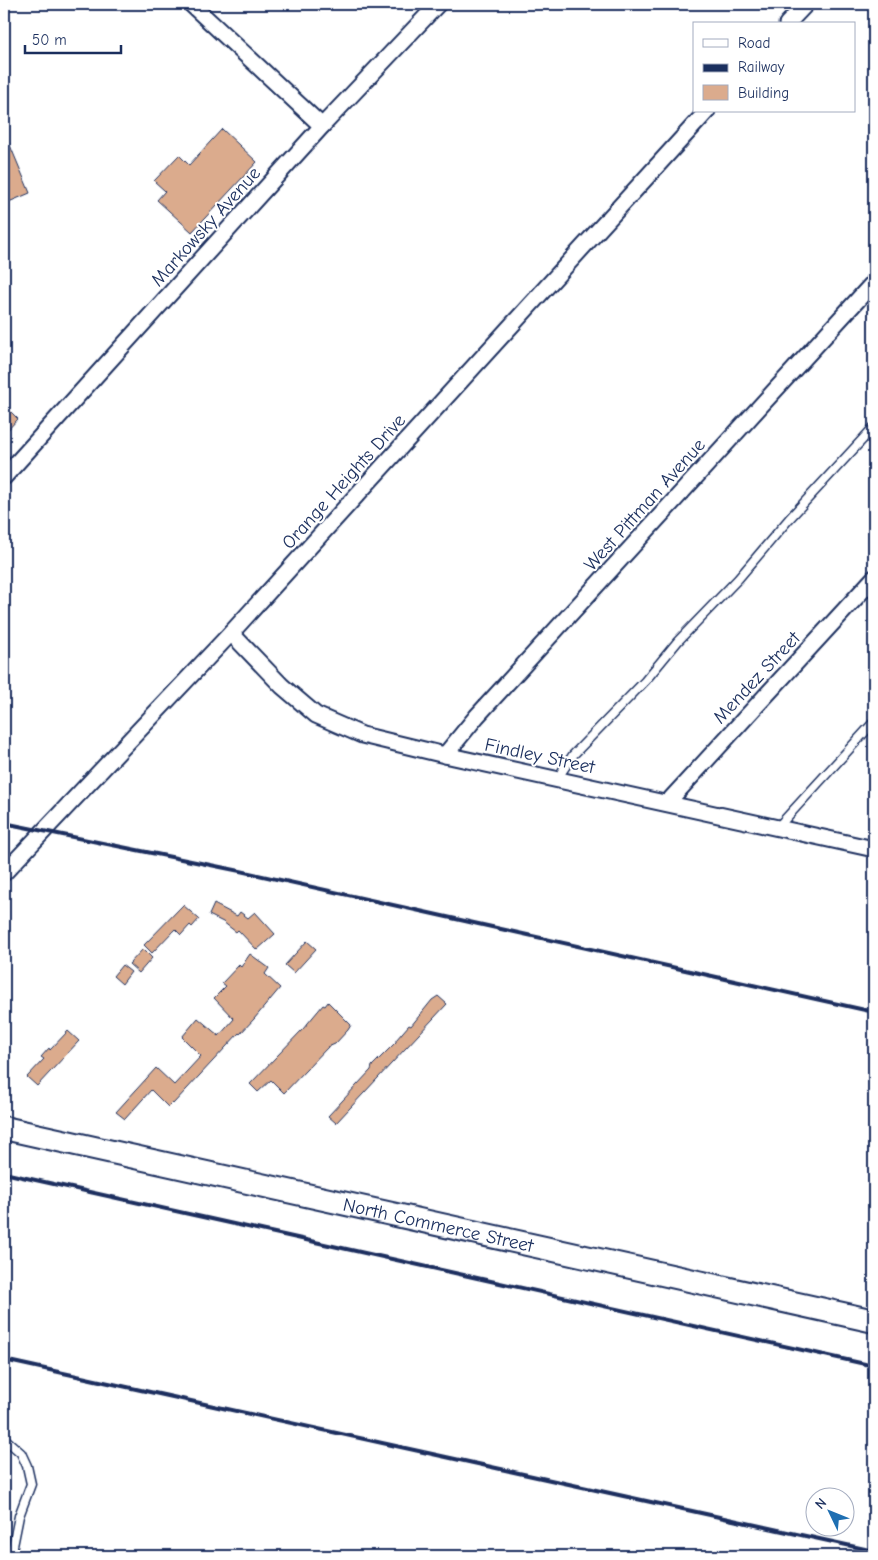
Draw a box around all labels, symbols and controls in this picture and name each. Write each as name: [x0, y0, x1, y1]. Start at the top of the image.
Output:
scale bar: [25, 22, 121, 54]
legend: [693, 22, 856, 112]
text: 50 m: [32, 31, 67, 49]
text: Road: [738, 34, 770, 52]
text: Railway: [738, 58, 785, 76]
text: Building: [738, 84, 789, 102]
street label: Markowsky Avenue: [146, 162, 265, 291]
street label: Orange Heights Drive: [277, 410, 410, 554]
street label: West Pittman Avenue: [580, 434, 710, 575]
street label: Mendez Street: [709, 627, 805, 728]
street label: Findley Street: [483, 734, 597, 778]
street label: North Commerce Street: [341, 1194, 536, 1257]
north arrow: [806, 1488, 856, 1538]
text: N: [812, 1494, 830, 1513]

